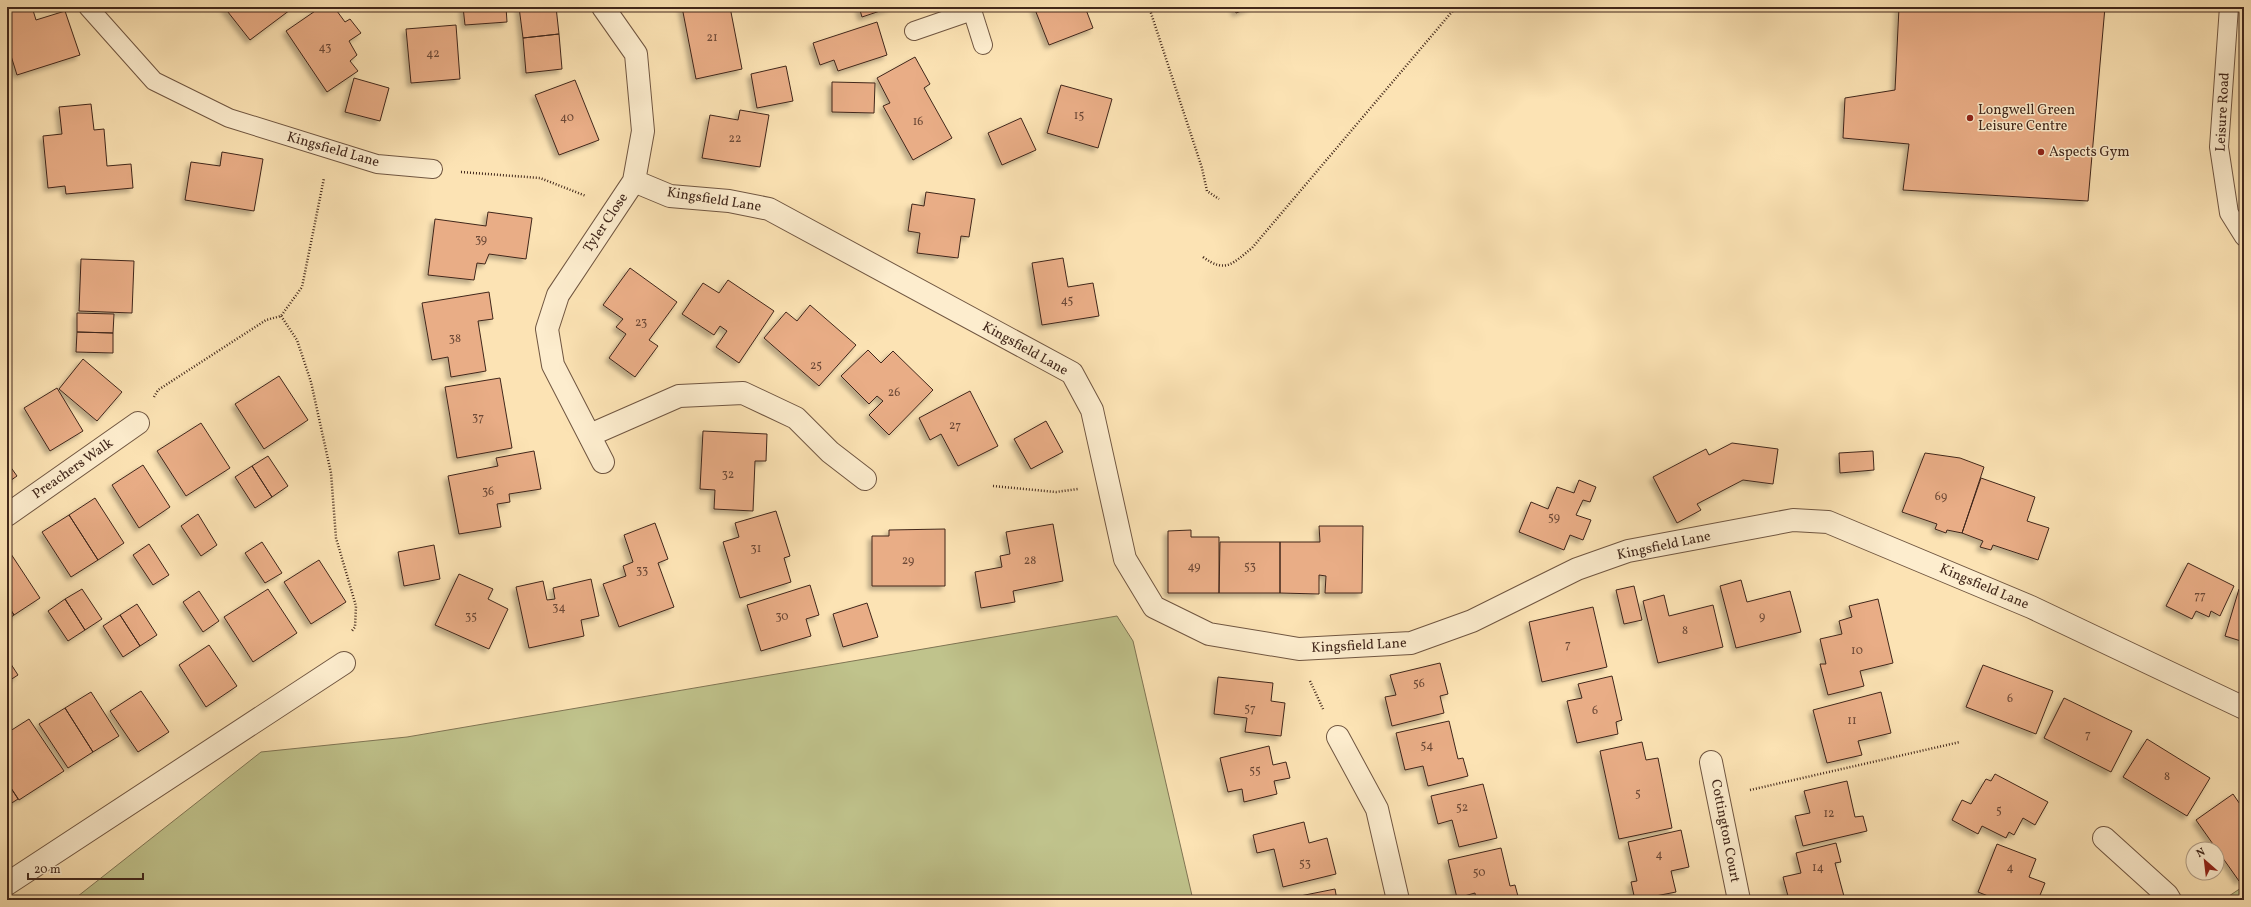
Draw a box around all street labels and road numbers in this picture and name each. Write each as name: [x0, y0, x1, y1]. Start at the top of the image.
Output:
street label: Leisure Road: [2211, 72, 2235, 152]
street label: Kingsfield Lane: [285, 128, 382, 172]
street label: Kingsfield Lane: [665, 183, 763, 217]
street label: Tyler Close: [579, 189, 633, 256]
street label: Kingsfield Lane: [979, 318, 1072, 381]
street label: Preachers Walk: [29, 434, 117, 504]
street label: Kingsfield Lane: [1615, 527, 1713, 565]
street label: Kingsfield Lane: [1936, 560, 2032, 615]
street label: Kingsfield Lane: [1311, 634, 1407, 658]
street label: Cottington Court: [1706, 778, 1744, 884]

